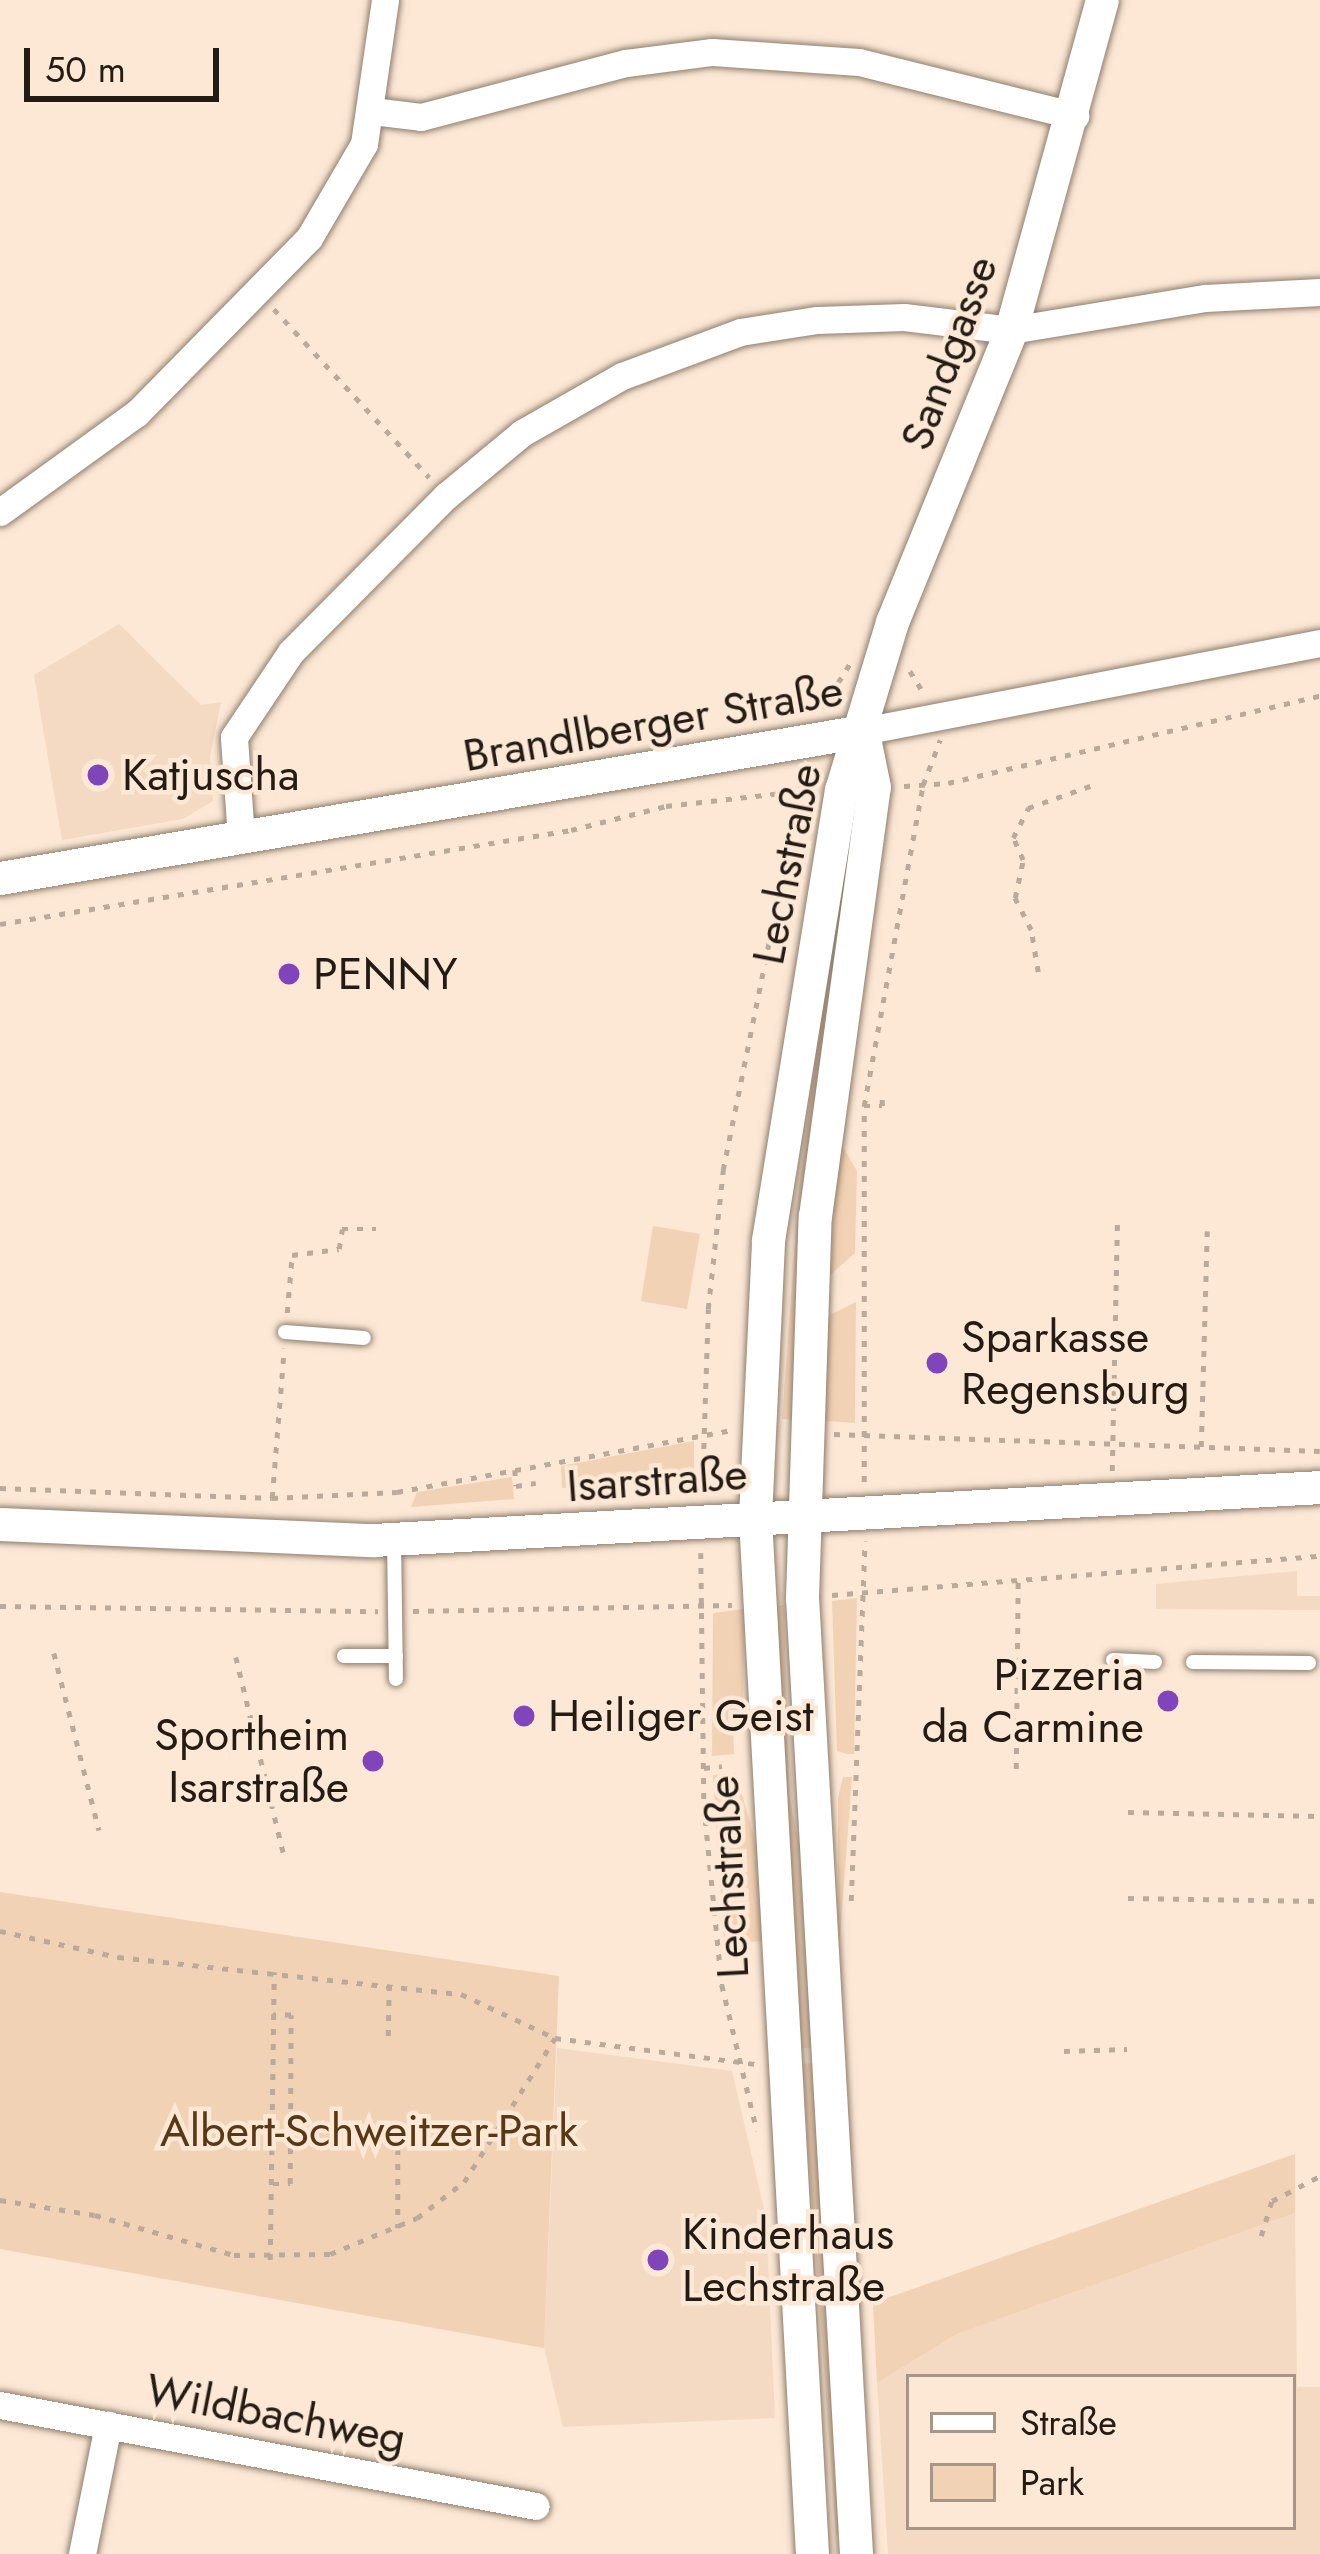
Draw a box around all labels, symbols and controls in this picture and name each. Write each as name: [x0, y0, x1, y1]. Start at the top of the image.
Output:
scale bar: [30, 24, 225, 98]
text: 50 m: [45, 43, 126, 95]
street label: Sandgasse: [889, 249, 1009, 457]
street label: Brandlberger Straße: [459, 663, 847, 783]
place label: Katjuscha: [122, 748, 300, 802]
street label: Lechstraße: [741, 759, 833, 969]
marker: Katjuscha: [85, 762, 111, 788]
place label: PENNY: [313, 947, 457, 1001]
marker: PENNY: [276, 961, 302, 987]
place label: Sparkasse Regensburg: [961, 1310, 1190, 1416]
marker: Sparkasse Regensburg: [924, 1350, 950, 1376]
street label: Isarstraße: [565, 1447, 749, 1513]
place label: Pizzeria da Carmine: [922, 1648, 1144, 1754]
marker: Pizzeria da Carmine: [1155, 1688, 1181, 1714]
place label: Heiliger Geist: [548, 1689, 814, 1743]
marker: Heiliger Geist: [511, 1703, 537, 1729]
place label: Sportheim Isarstraße: [154, 1708, 349, 1814]
marker: Sportheim Isarstraße: [360, 1748, 386, 1774]
street label: Lechstraße: [696, 1774, 760, 1980]
park label: Albert-Schweitzer-Park: [160, 2104, 578, 2158]
place label: Kinderhaus Lechstraße: [682, 2207, 894, 2313]
marker: Kinderhaus Lechstraße: [645, 2247, 671, 2273]
street label: Wildbachweg: [142, 2362, 410, 2466]
legend: [906, 2374, 1296, 2530]
text: Straße: [1020, 2396, 1117, 2448]
text: Park: [1020, 2456, 1084, 2508]

